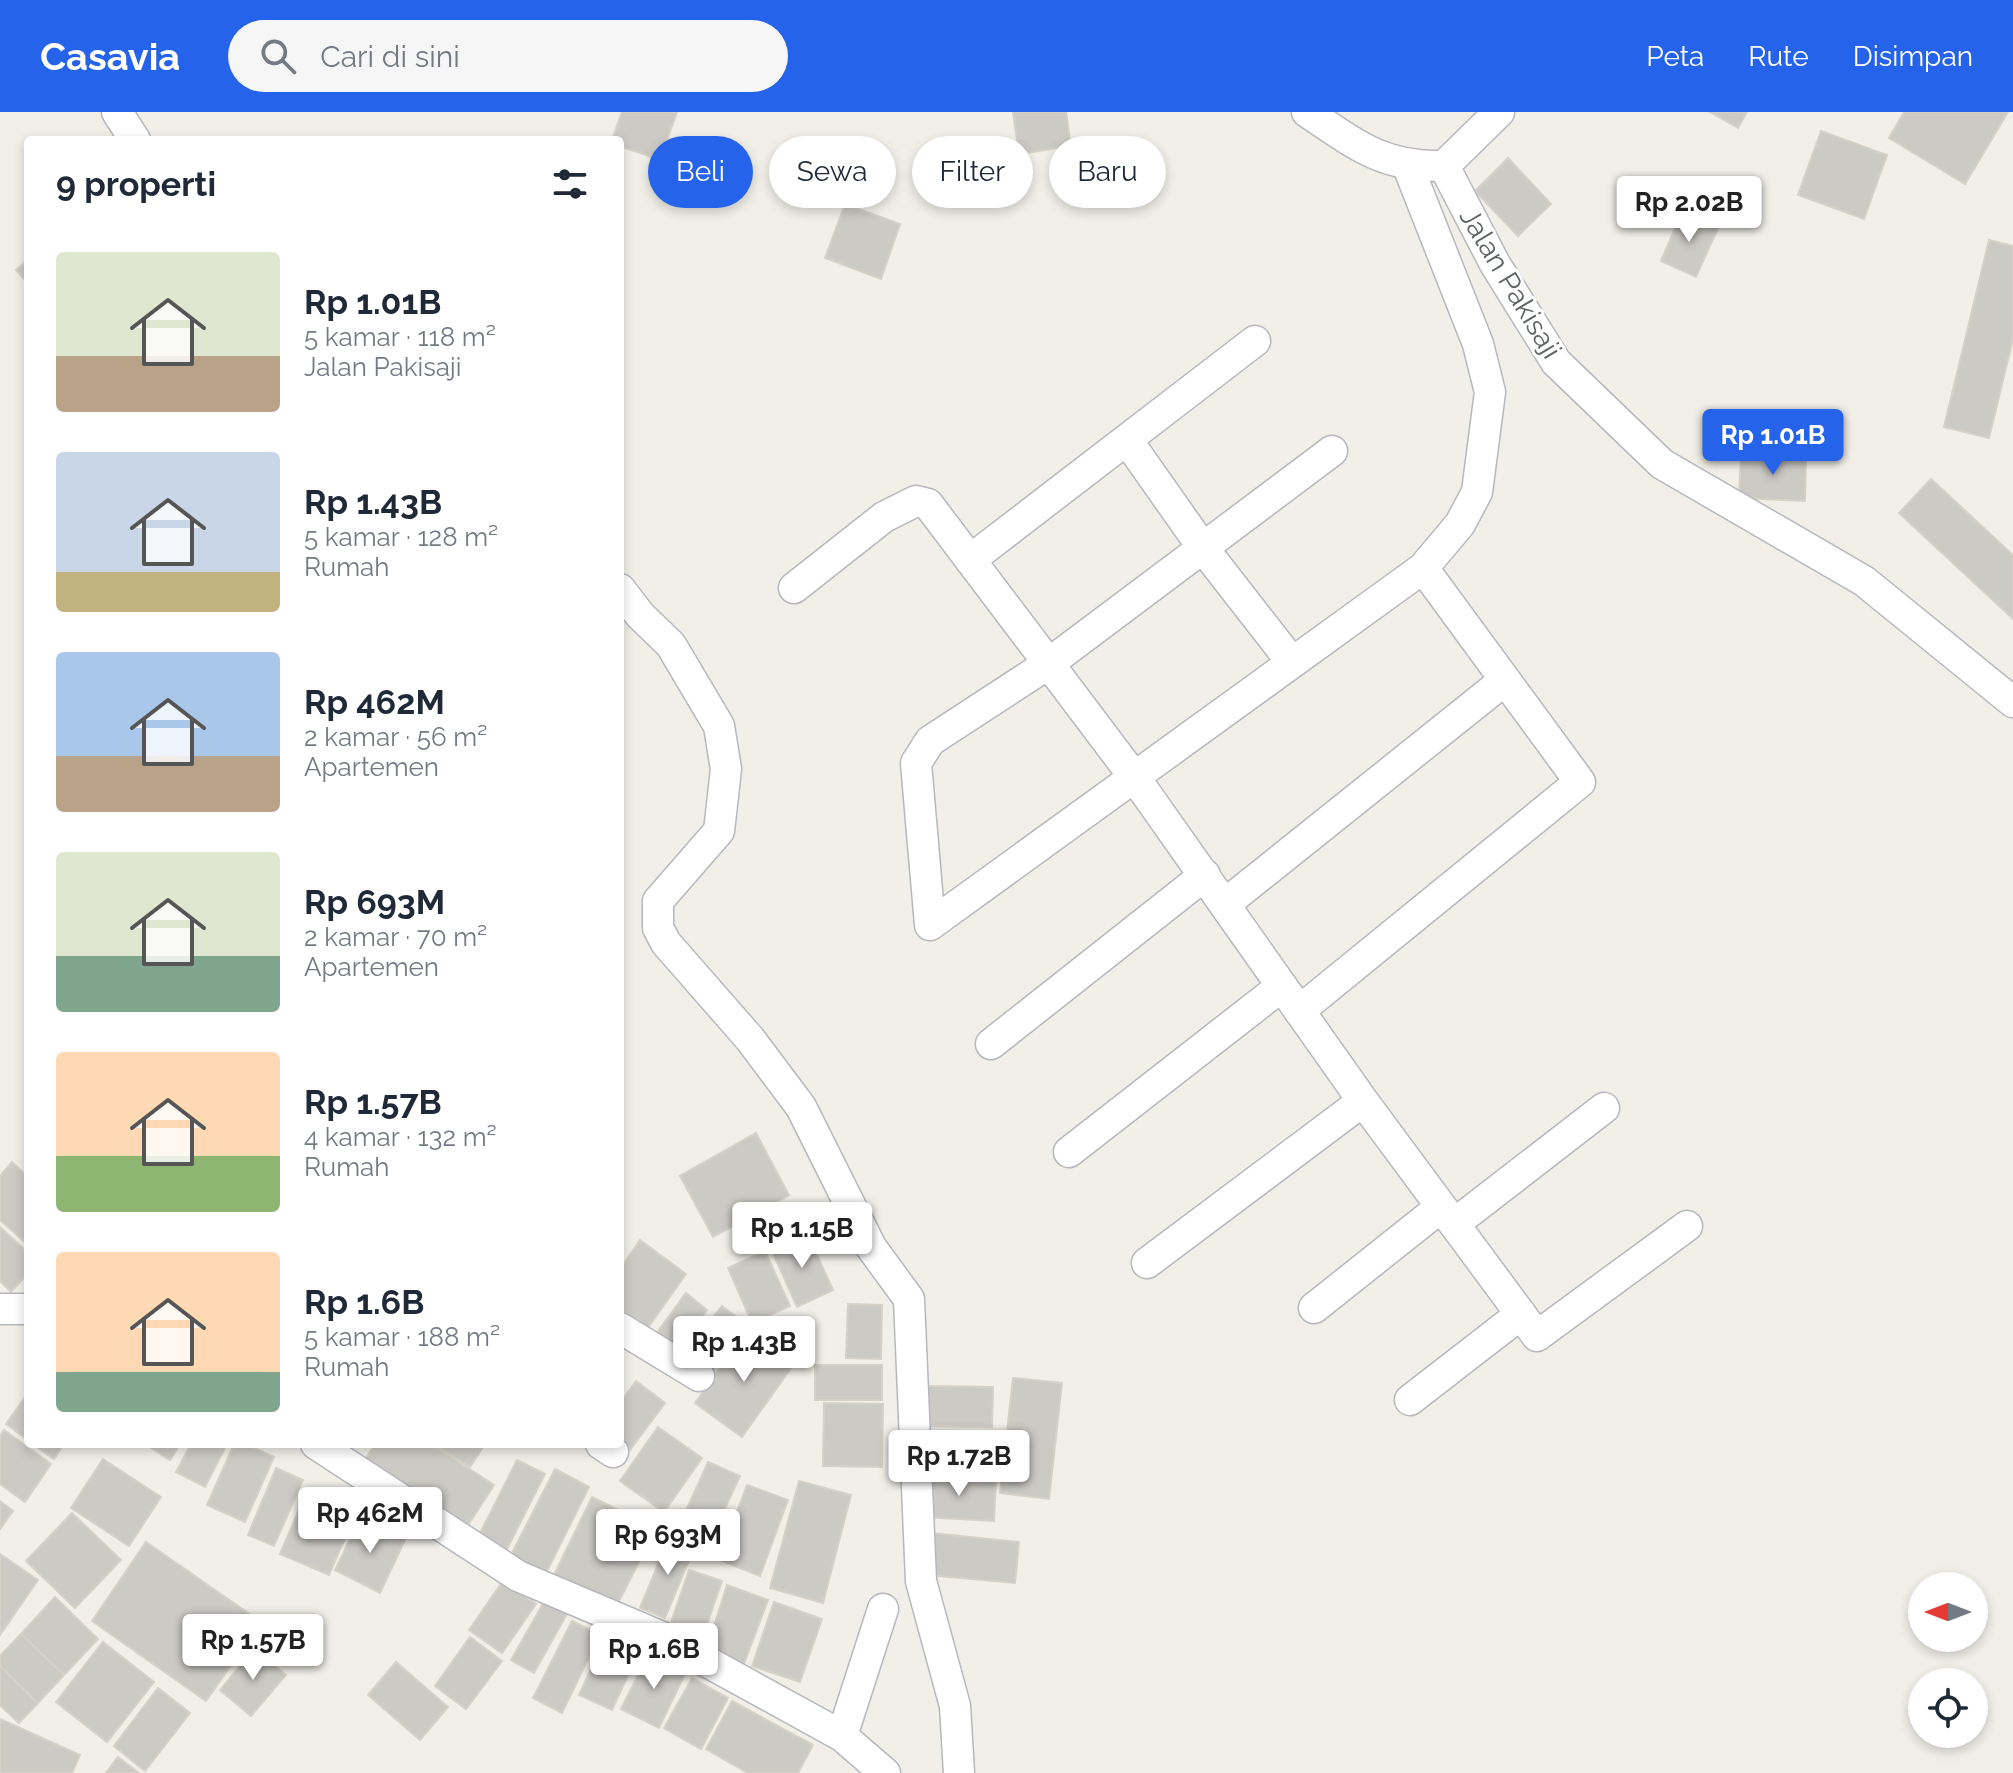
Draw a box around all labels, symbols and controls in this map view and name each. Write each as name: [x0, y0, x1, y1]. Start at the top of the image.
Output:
search box: [228, 20, 788, 92]
text: Casavia: [40, 34, 180, 79]
icon: search: [256, 34, 300, 78]
text: Cari di sini: [320, 39, 460, 74]
text: Peta: [1646, 40, 1704, 73]
text: Rute: [1748, 40, 1809, 73]
text: Disimpan: [1853, 40, 1973, 73]
chip: Beli: [648, 136, 753, 208]
chip: Sewa: [769, 136, 896, 208]
chip: Filter: [912, 136, 1033, 208]
chip: Baru: [1049, 136, 1166, 208]
icon: filters: [548, 162, 592, 206]
text: 9 properti: [56, 164, 216, 204]
pin: Rp 2.02B: [1606, 176, 1772, 244]
text: Rp 2.02B: [1635, 187, 1743, 217]
street label: Jalan Pakisaji: [1453, 202, 1568, 364]
text: Rp 1.01B: [304, 282, 441, 322]
icon: home: [120, 284, 216, 380]
text: 5 kamar · 118 m²: [304, 322, 496, 352]
text: Jalan Pakisaji: [304, 352, 461, 382]
pin: Rp 1.01B: [1690, 409, 1856, 477]
text: Rp 1.01B: [1720, 420, 1826, 450]
text: Rp 1.43B: [304, 482, 442, 522]
icon: home: [120, 484, 216, 580]
text: 5 kamar · 128 m²: [304, 522, 498, 552]
text: Rumah: [304, 552, 389, 582]
text: Rp 462M: [304, 682, 445, 722]
icon: home: [120, 684, 216, 780]
text: 2 kamar · 56 m²: [304, 722, 487, 752]
text: Apartemen: [304, 752, 439, 782]
text: Rp 693M: [304, 882, 445, 922]
icon: home: [120, 884, 216, 980]
text: 2 kamar · 70 m²: [304, 922, 487, 952]
text: Apartemen: [304, 952, 439, 982]
text: Rp 1.57B: [304, 1082, 442, 1122]
icon: home: [120, 1084, 216, 1180]
text: 4 kamar · 132 m²: [304, 1122, 497, 1152]
text: Rumah: [304, 1152, 389, 1182]
pin: Rp 1.15B: [719, 1202, 885, 1270]
text: Rp 1.15B: [750, 1213, 854, 1243]
text: Rp 1.6B: [304, 1282, 424, 1322]
icon: home: [120, 1284, 216, 1380]
pin: Rp 1.43B: [661, 1316, 827, 1384]
text: 5 kamar · 188 m²: [304, 1322, 500, 1352]
text: Rp 1.43B: [691, 1327, 797, 1357]
text: Rumah: [304, 1352, 389, 1382]
pin: Rp 1.72B: [876, 1430, 1042, 1498]
text: Rp 1.72B: [907, 1441, 1012, 1471]
pin: Rp 462M: [296, 1487, 444, 1555]
text: Rp 462M: [316, 1498, 424, 1528]
pin: Rp 693M: [594, 1509, 742, 1577]
text: Rp 693M: [614, 1520, 722, 1550]
north arrow: [1908, 1572, 1988, 1652]
map controls: [1908, 1572, 1988, 1748]
pin: Rp 1.57B: [170, 1614, 336, 1682]
pin: Rp 1.6B: [580, 1623, 728, 1691]
text: Rp 1.57B: [200, 1625, 306, 1655]
text: Rp 1.6B: [608, 1634, 700, 1664]
button: locate: [1908, 1668, 1988, 1748]

